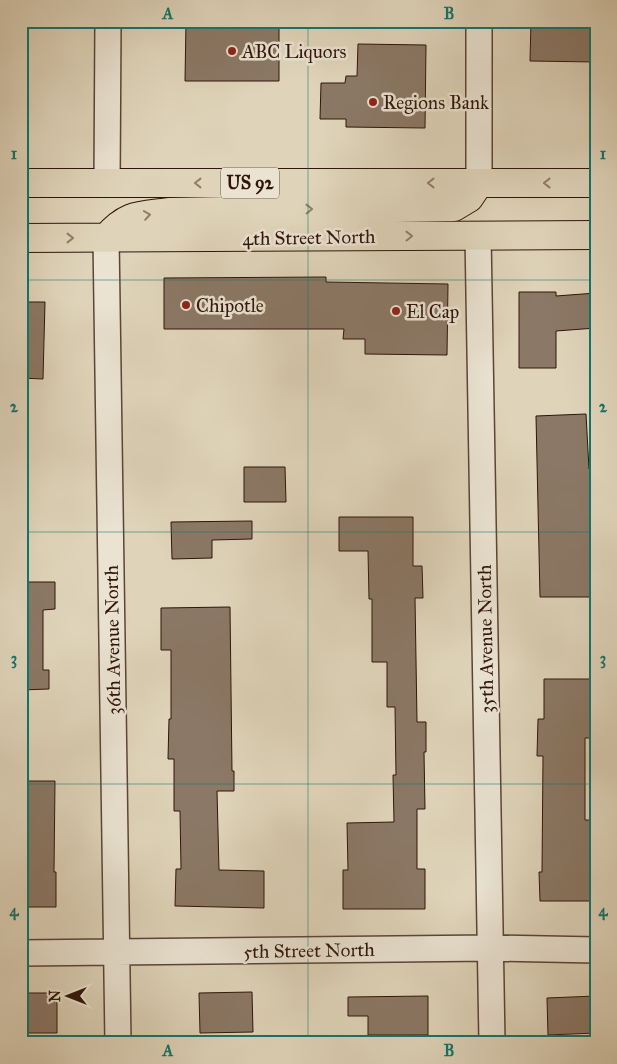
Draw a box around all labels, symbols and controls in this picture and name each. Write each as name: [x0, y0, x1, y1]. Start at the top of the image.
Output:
text: A: [162, 4, 174, 23]
text: B: [444, 4, 454, 23]
place label: ABC Liquors: [241, 40, 347, 64]
marker: ABC Liquors: [226, 45, 238, 57]
place label: Regions Bank: [383, 91, 489, 115]
marker: Regions Bank: [367, 96, 379, 108]
text: 1: [11, 144, 18, 163]
text: 1: [600, 144, 607, 163]
road number: US 92: [221, 168, 279, 198]
one-way arrow: [194, 178, 202, 188]
one-way arrow: [426, 178, 434, 188]
one-way arrow: [543, 178, 550, 188]
one-way arrow: [306, 204, 313, 214]
one-way arrow: [143, 210, 151, 221]
street label: 4th Street North: [242, 225, 376, 250]
one-way arrow: [406, 230, 414, 241]
one-way arrow: [66, 233, 74, 243]
place label: Chipotle: [196, 294, 264, 317]
marker: Chipotle: [180, 299, 192, 311]
place label: El Cap: [406, 300, 459, 323]
marker: El Cap: [390, 305, 402, 317]
text: 2: [10, 397, 19, 416]
text: 2: [599, 397, 608, 416]
street label: 35th Avenue North: [473, 564, 498, 714]
street label: 36th Avenue North: [100, 565, 125, 715]
text: 3: [11, 649, 17, 669]
text: 3: [600, 649, 606, 669]
text: 4: [10, 901, 20, 921]
text: 4: [599, 901, 609, 921]
street label: 5th Street North: [243, 938, 375, 963]
north arrow: [42, 972, 92, 1022]
text: N: [47, 990, 64, 1002]
text: A: [162, 1041, 174, 1060]
text: B: [444, 1041, 454, 1060]

